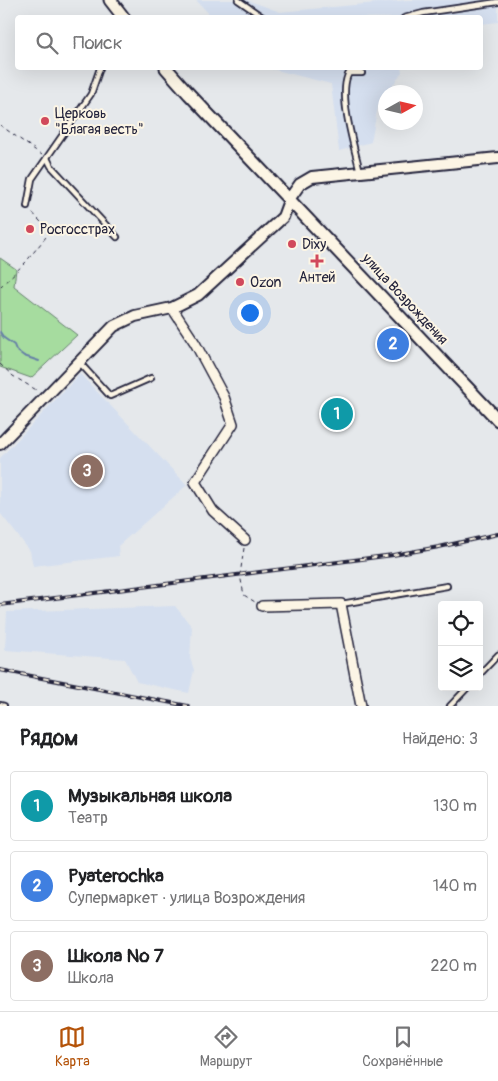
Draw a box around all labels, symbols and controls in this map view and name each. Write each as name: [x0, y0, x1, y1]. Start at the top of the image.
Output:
search box: [15, 15, 483, 70]
icon: search: [33, 29, 61, 57]
text: Поиск: [73, 31, 123, 55]
north arrow: [378, 85, 423, 130]
place label: Церковь "Благая весть": [55, 105, 144, 138]
marker: Церковь "Благая весть": [39, 115, 51, 127]
place label: Росгосстрах: [40, 221, 115, 238]
marker: Росгосстрах: [24, 223, 36, 235]
place label: Dixy: [302, 236, 326, 253]
marker: Dixy: [286, 238, 298, 250]
street label: улица Возрождения: [358, 249, 452, 348]
marker: Антей: [311, 255, 323, 267]
place label: Антей: [299, 269, 335, 286]
place label: Ozon: [250, 274, 282, 291]
marker: Ozon: [234, 276, 246, 288]
your location: [237, 300, 263, 326]
pin: 2: [377, 325, 409, 363]
pin: 1: [321, 395, 353, 433]
pin: 3: [71, 452, 103, 490]
map controls: [438, 601, 483, 691]
button: locate: [438, 601, 483, 646]
button: layers: [438, 646, 483, 691]
text: Рядом: [20, 725, 78, 752]
text: Найдено: 3: [402, 729, 478, 749]
text: Музыкальная школа: [68, 784, 232, 808]
text: 1: [34, 796, 40, 816]
text: 130 m: [433, 796, 477, 816]
text: Театр: [68, 808, 108, 828]
text: Pyaterochka: [68, 864, 164, 888]
text: 2: [33, 876, 41, 896]
text: 140 m: [433, 876, 477, 896]
text: Супермаркет · улица Возрождения: [68, 888, 305, 908]
text: Школа № 7: [68, 944, 164, 968]
text: 3: [33, 956, 41, 976]
text: 220 m: [431, 956, 477, 976]
text: Школа: [68, 968, 114, 988]
tab: Карта: [55, 1023, 90, 1070]
tab: Маршрут: [200, 1023, 252, 1070]
tab: Сохранённые: [362, 1023, 443, 1070]

